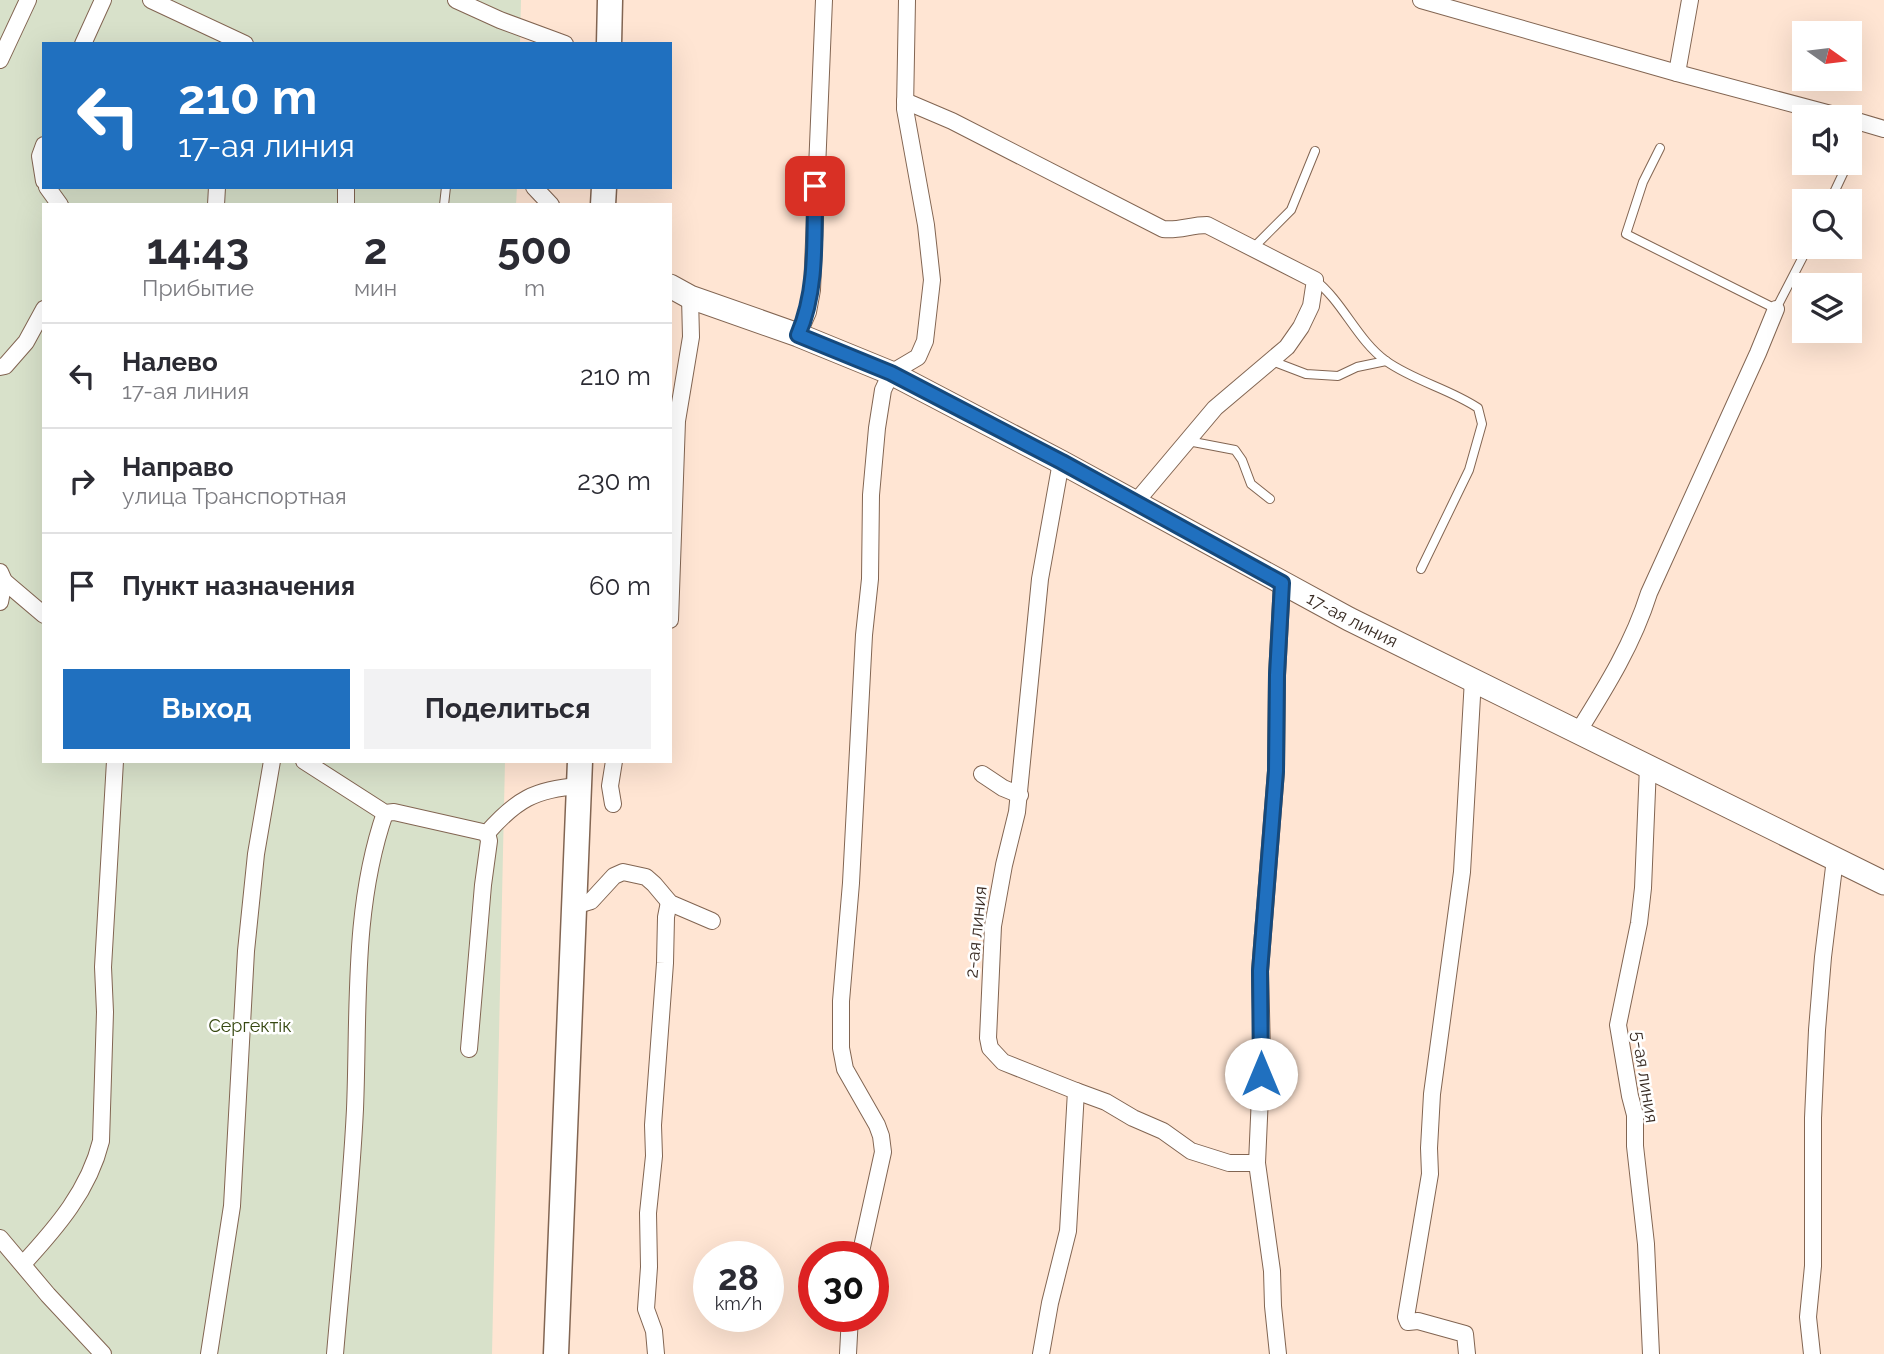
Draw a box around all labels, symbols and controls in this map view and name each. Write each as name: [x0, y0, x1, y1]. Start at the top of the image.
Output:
north arrow: [1792, 21, 1862, 91]
map controls: [1792, 21, 1862, 343]
text: 210 m: [178, 68, 317, 125]
icon: left: [63, 70, 154, 161]
button: sound: [1792, 105, 1862, 175]
text: 17-ая линия: [178, 127, 355, 164]
pin: [785, 156, 845, 216]
icon: arrive: [796, 167, 834, 205]
button: search: [1792, 189, 1862, 259]
text: 14:43: [147, 225, 249, 274]
text: 2: [364, 225, 387, 274]
text: 500: [497, 225, 572, 274]
button: layers: [1792, 273, 1862, 343]
text: Прибытие: [142, 274, 254, 301]
text: мин: [354, 274, 397, 301]
text: m: [524, 274, 545, 301]
text: Налево: [122, 347, 218, 377]
icon: left: [63, 357, 101, 395]
text: 210 m: [580, 361, 651, 391]
text: 17-ая линия: [122, 377, 249, 404]
text: Направо: [122, 452, 233, 482]
icon: right: [63, 462, 101, 500]
text: 230 m: [577, 466, 651, 496]
text: улица Транспортная: [122, 482, 347, 509]
icon: arrive: [63, 567, 101, 605]
text: Пункт назначения: [122, 571, 355, 601]
text: 60 m: [589, 571, 651, 601]
street label: 17-ая линия: [1303, 587, 1401, 651]
button: Выход: [63, 669, 350, 749]
button: Поделиться: [364, 669, 651, 749]
street label: 2-ая линия: [960, 885, 991, 979]
park label: Сергектік: [208, 1015, 292, 1036]
street label: 5-ая линия: [1628, 1030, 1663, 1124]
position arrow: [1224, 1037, 1298, 1111]
speed limit sign: 30: [798, 1241, 889, 1332]
text: 28: [718, 1257, 759, 1298]
text: km/h: [715, 1293, 762, 1314]

